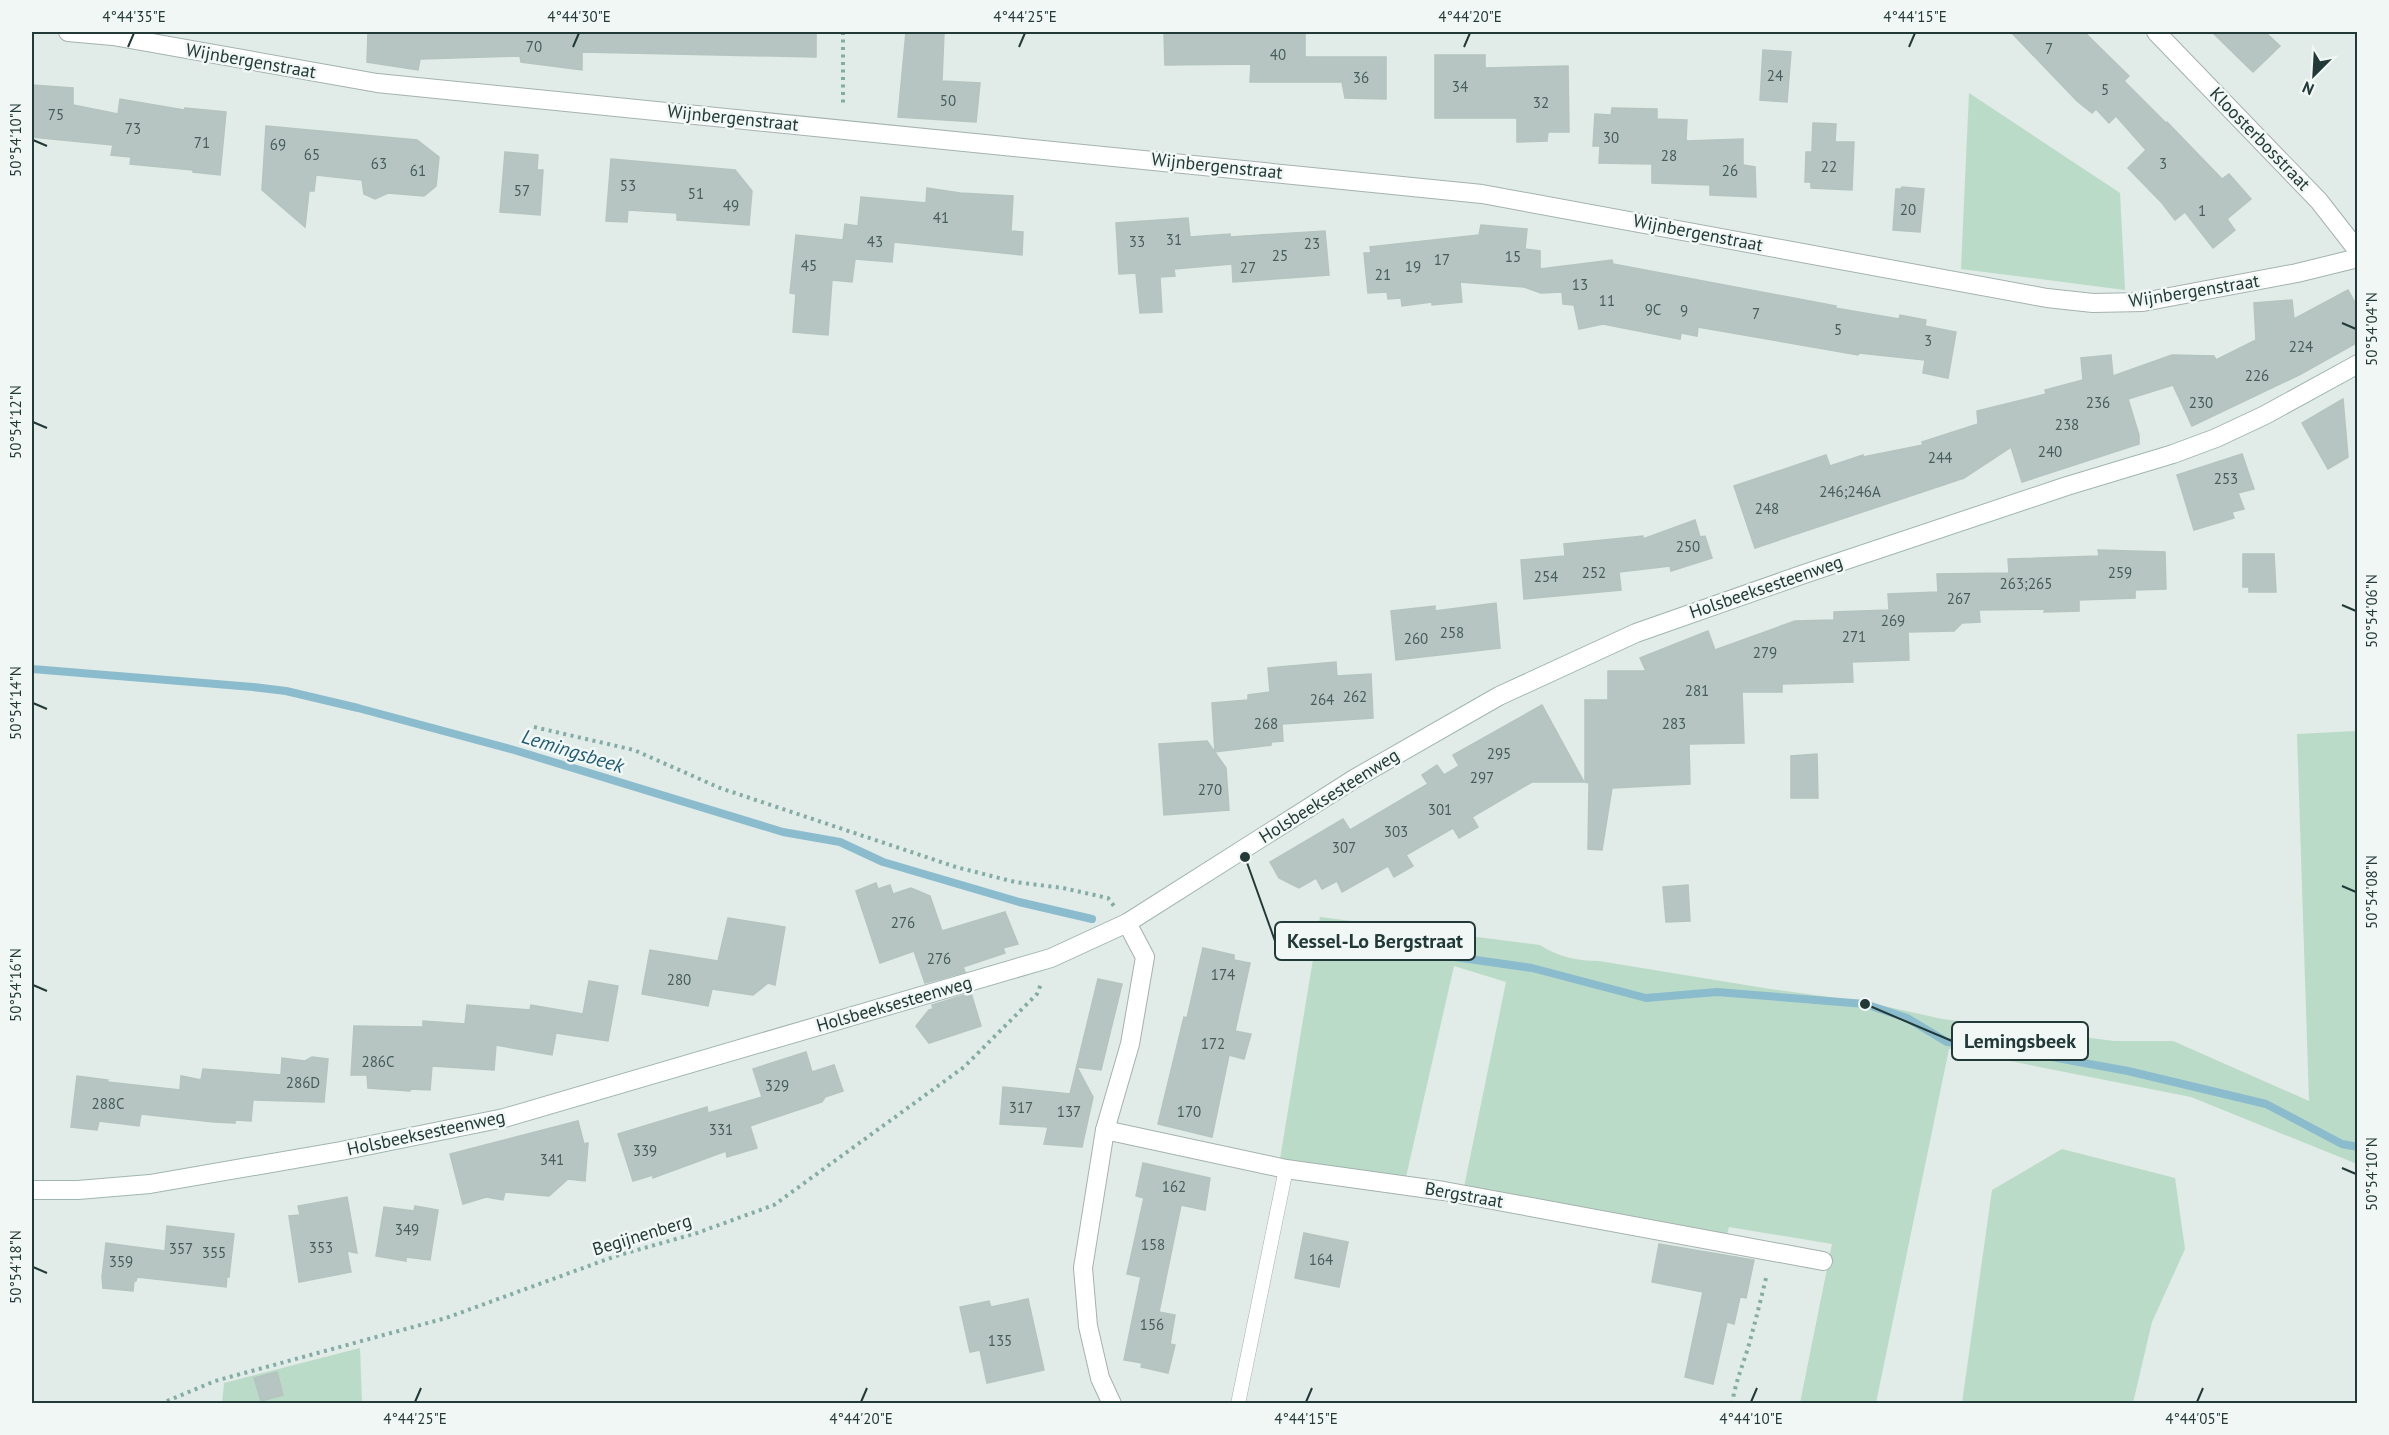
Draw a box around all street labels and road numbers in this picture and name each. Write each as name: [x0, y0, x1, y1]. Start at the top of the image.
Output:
street label: Wijnbergenstraat: [184, 38, 318, 83]
street label: Kloosterbosstraat: [2205, 82, 2316, 195]
street label: Wijnbergenstraat: [666, 99, 800, 136]
street label: Wijnbergenstraat: [1150, 147, 1284, 184]
street label: Wijnbergenstraat: [1631, 209, 1765, 256]
street label: Wijnbergenstraat: [2127, 269, 2261, 312]
street label: Holsbeeksesteenweg: [1686, 549, 1846, 624]
street label: Holsbeeksesteenweg: [1254, 743, 1403, 848]
street label: Holsbeeksesteenweg: [813, 970, 974, 1037]
street label: Holsbeeksesteenweg: [345, 1105, 507, 1160]
street label: Bergstraat: [1423, 1176, 1505, 1213]
street label: Begijnenberg: [590, 1209, 694, 1260]

